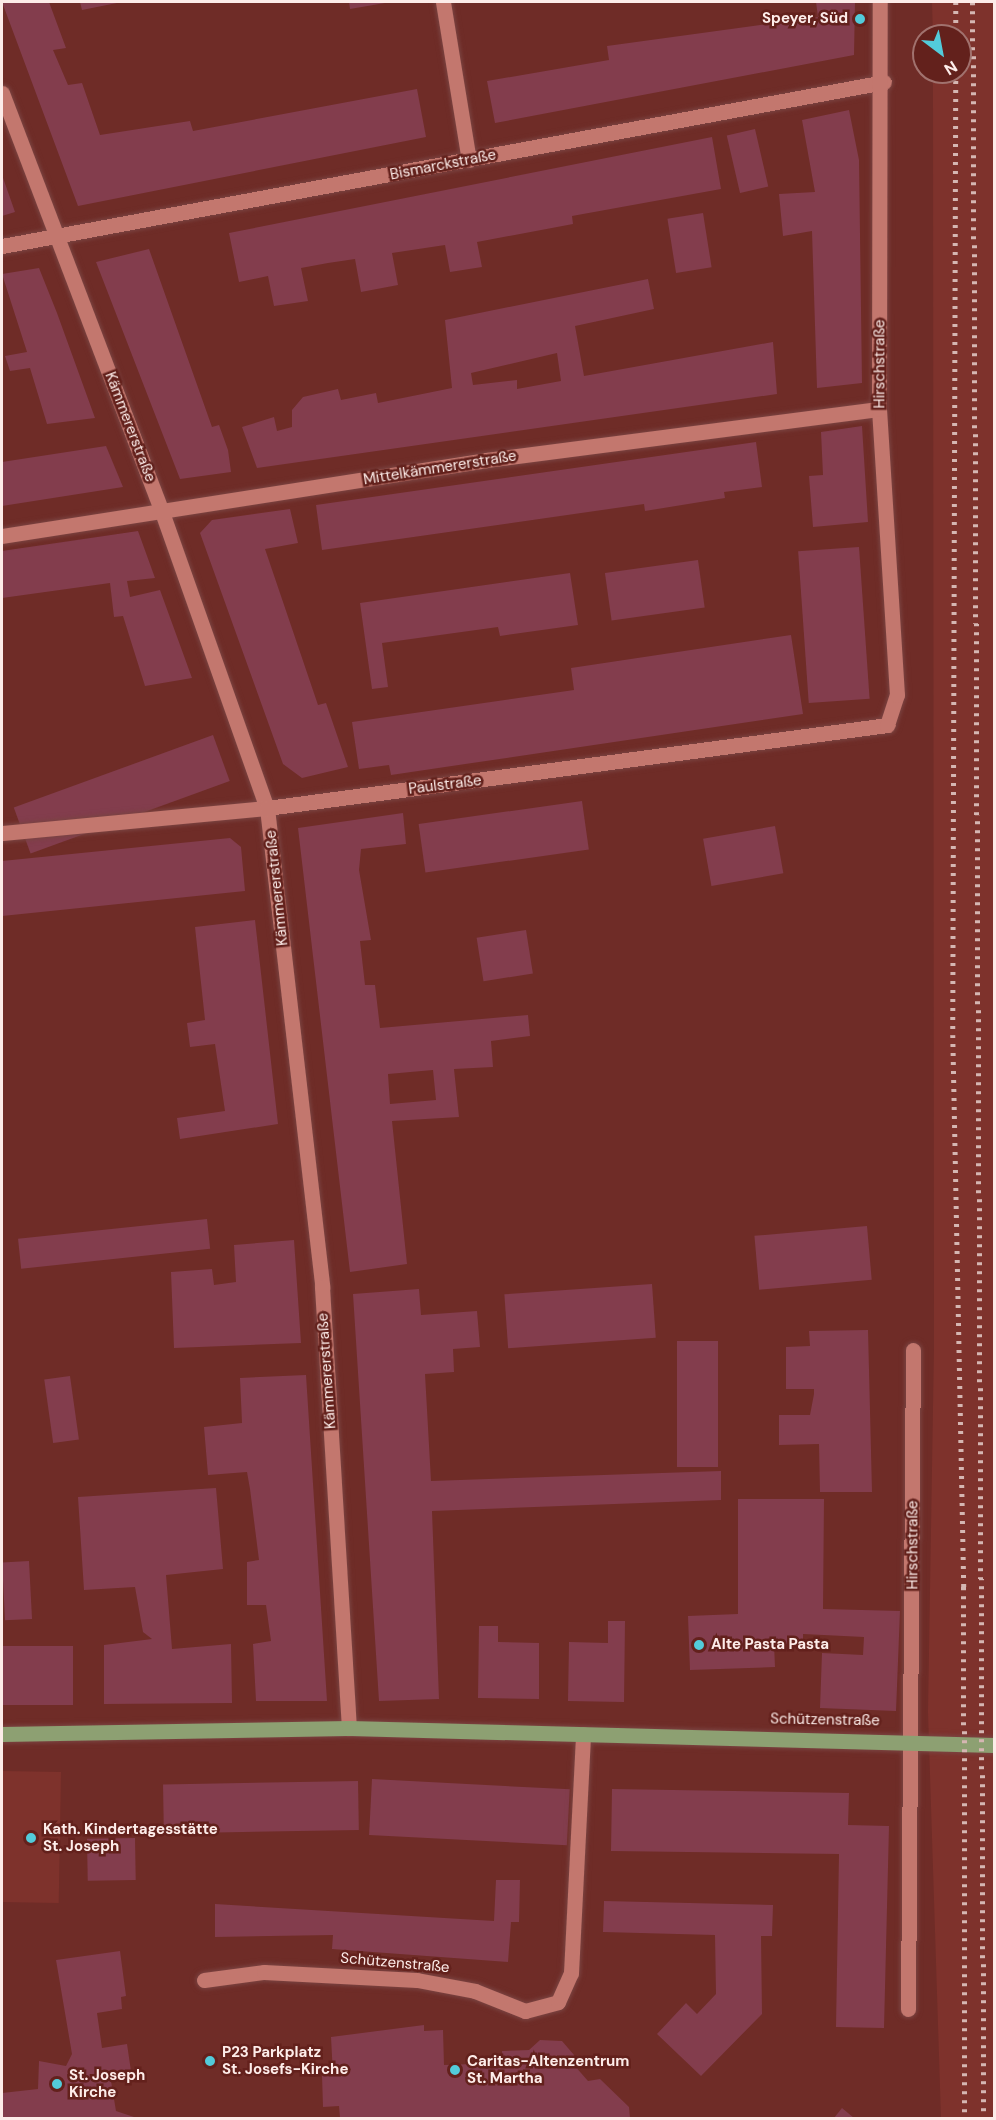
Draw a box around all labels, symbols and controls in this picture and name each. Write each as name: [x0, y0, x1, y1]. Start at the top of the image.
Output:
place label: Speyer, Süd: [762, 10, 848, 28]
marker: Speyer, Süd: [853, 12, 867, 26]
north arrow: [912, 24, 972, 84]
text: N: [940, 56, 961, 80]
street label: Bismarckstraße: [388, 146, 498, 184]
street label: Hirschstraße: [871, 319, 889, 409]
street label: Kämmererstraße: [101, 370, 159, 484]
street label: Mittelkämmererstraße: [362, 447, 518, 489]
street label: Paulstraße: [407, 772, 483, 798]
street label: Kämmererstraße: [262, 829, 292, 947]
street label: Kämmererstraße: [314, 1312, 340, 1430]
street label: Hirschstraße: [904, 1500, 922, 1590]
place label: Alte Pasta Pasta: [711, 1636, 829, 1654]
marker: Alte Pasta Pasta: [692, 1638, 706, 1652]
street label: Schützenstraße: [770, 1710, 880, 1730]
place label: Kath. Kindertagesstätte St. Joseph: [43, 1820, 218, 1855]
marker: Kath. Kindertagesstätte St. Joseph: [24, 1831, 38, 1845]
street label: Schützenstraße: [340, 1949, 450, 1977]
place label: P23 Parkplatz St. Josefs-Kirche: [222, 2043, 348, 2078]
place label: Caritas-Altenzentrum St. Martha: [467, 2052, 629, 2087]
marker: P23 Parkplatz St. Josefs-Kirche: [203, 2054, 217, 2068]
marker: Caritas-Altenzentrum St. Martha: [448, 2063, 462, 2077]
place label: St. Joseph Kirche: [69, 2066, 145, 2101]
marker: St. Joseph Kirche: [50, 2077, 64, 2091]

